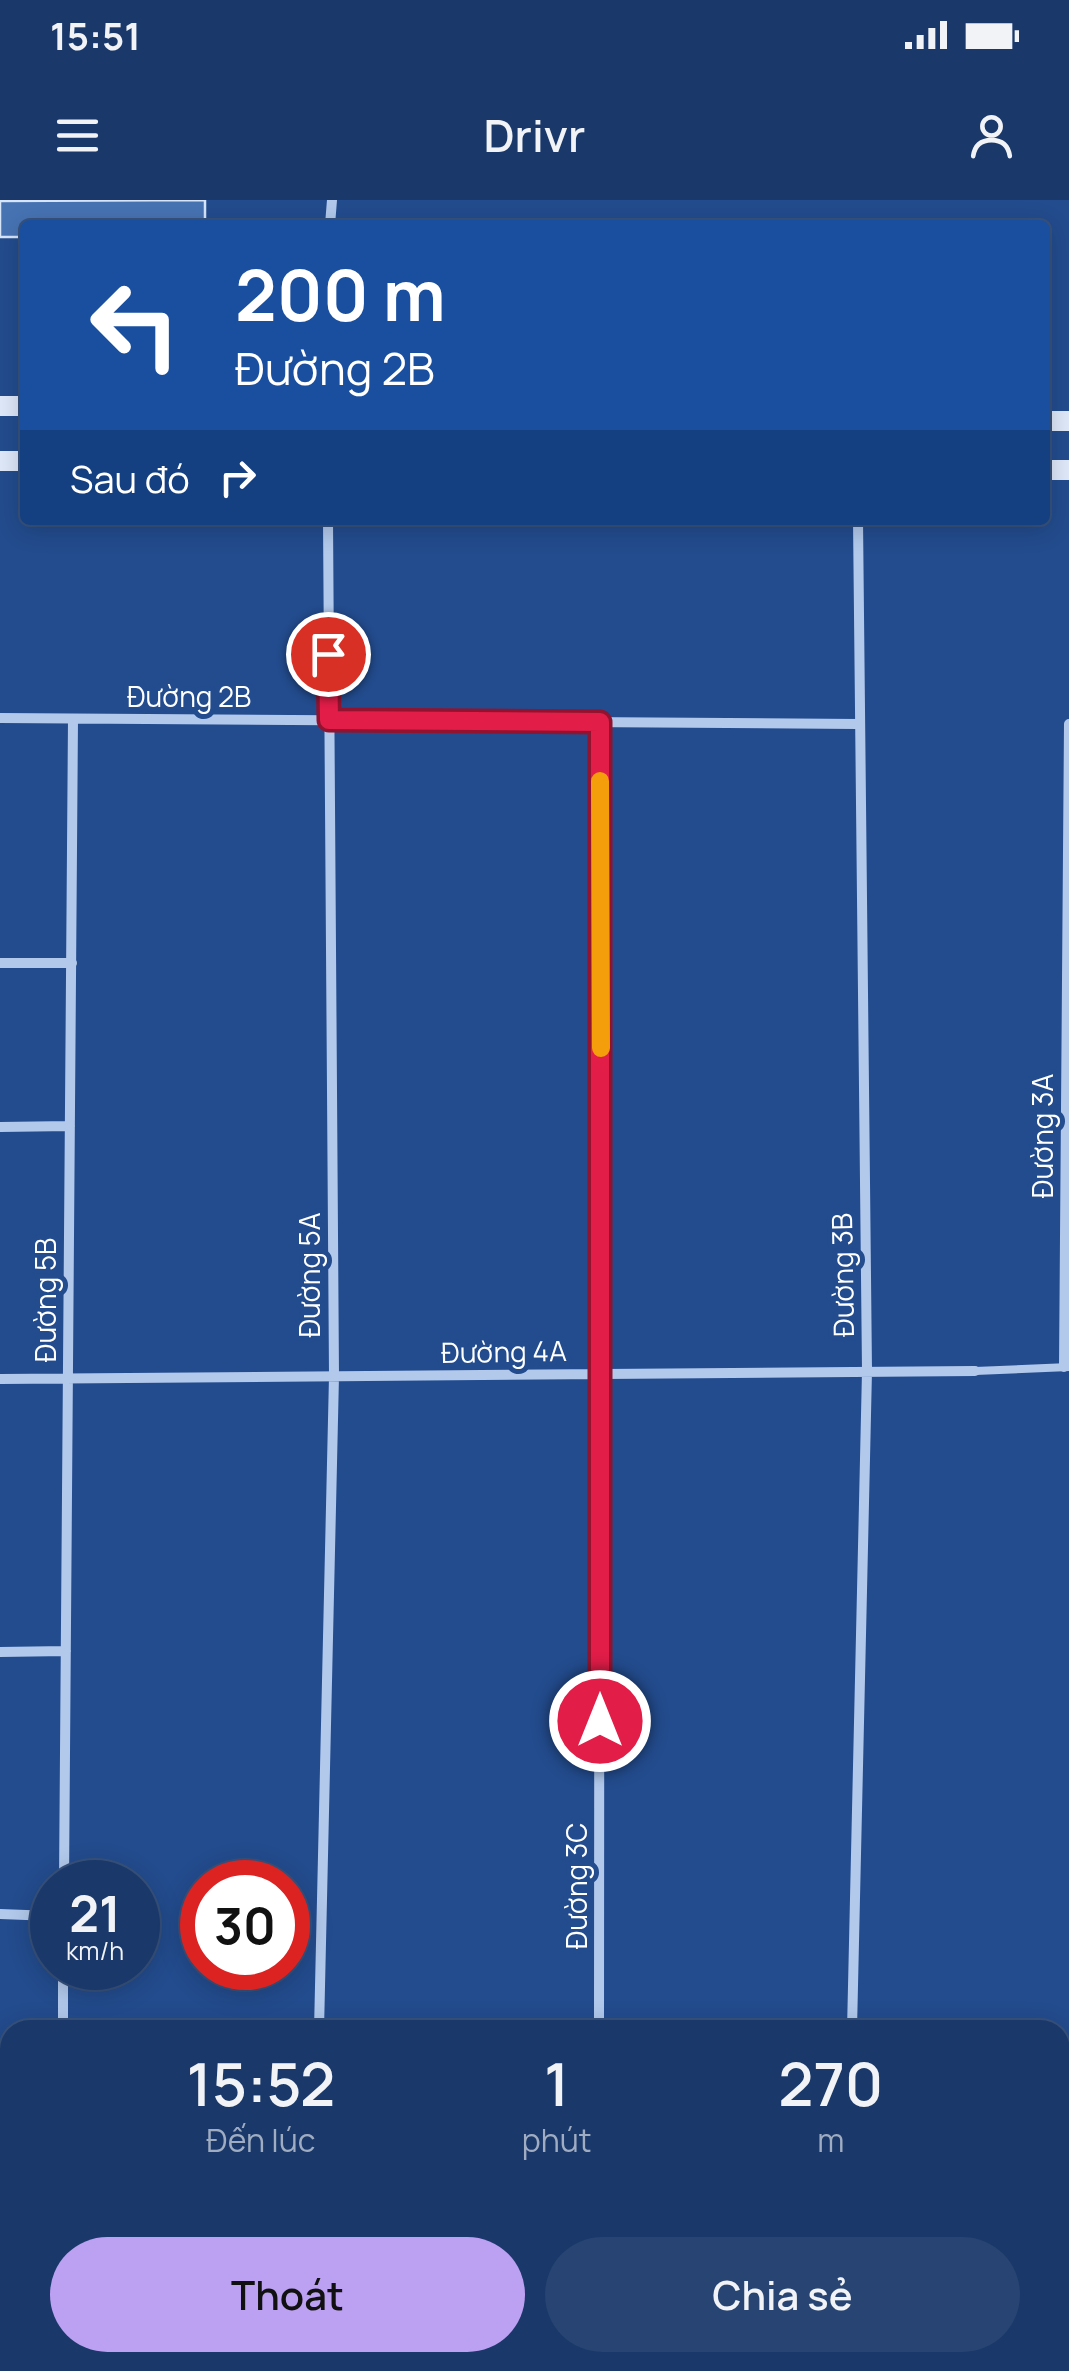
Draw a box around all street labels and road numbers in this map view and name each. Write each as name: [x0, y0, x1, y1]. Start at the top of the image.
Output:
street label: Đường 2B: [127, 677, 251, 715]
street label: Đường 3A: [1023, 1074, 1061, 1198]
street label: Đường 5A: [290, 1212, 328, 1338]
street label: Đường 3B: [822, 1213, 862, 1337]
street label: Đường 5B: [26, 1238, 64, 1362]
street label: Đường 4A: [441, 1331, 567, 1371]
street label: Đường 3C: [557, 1823, 595, 1949]

